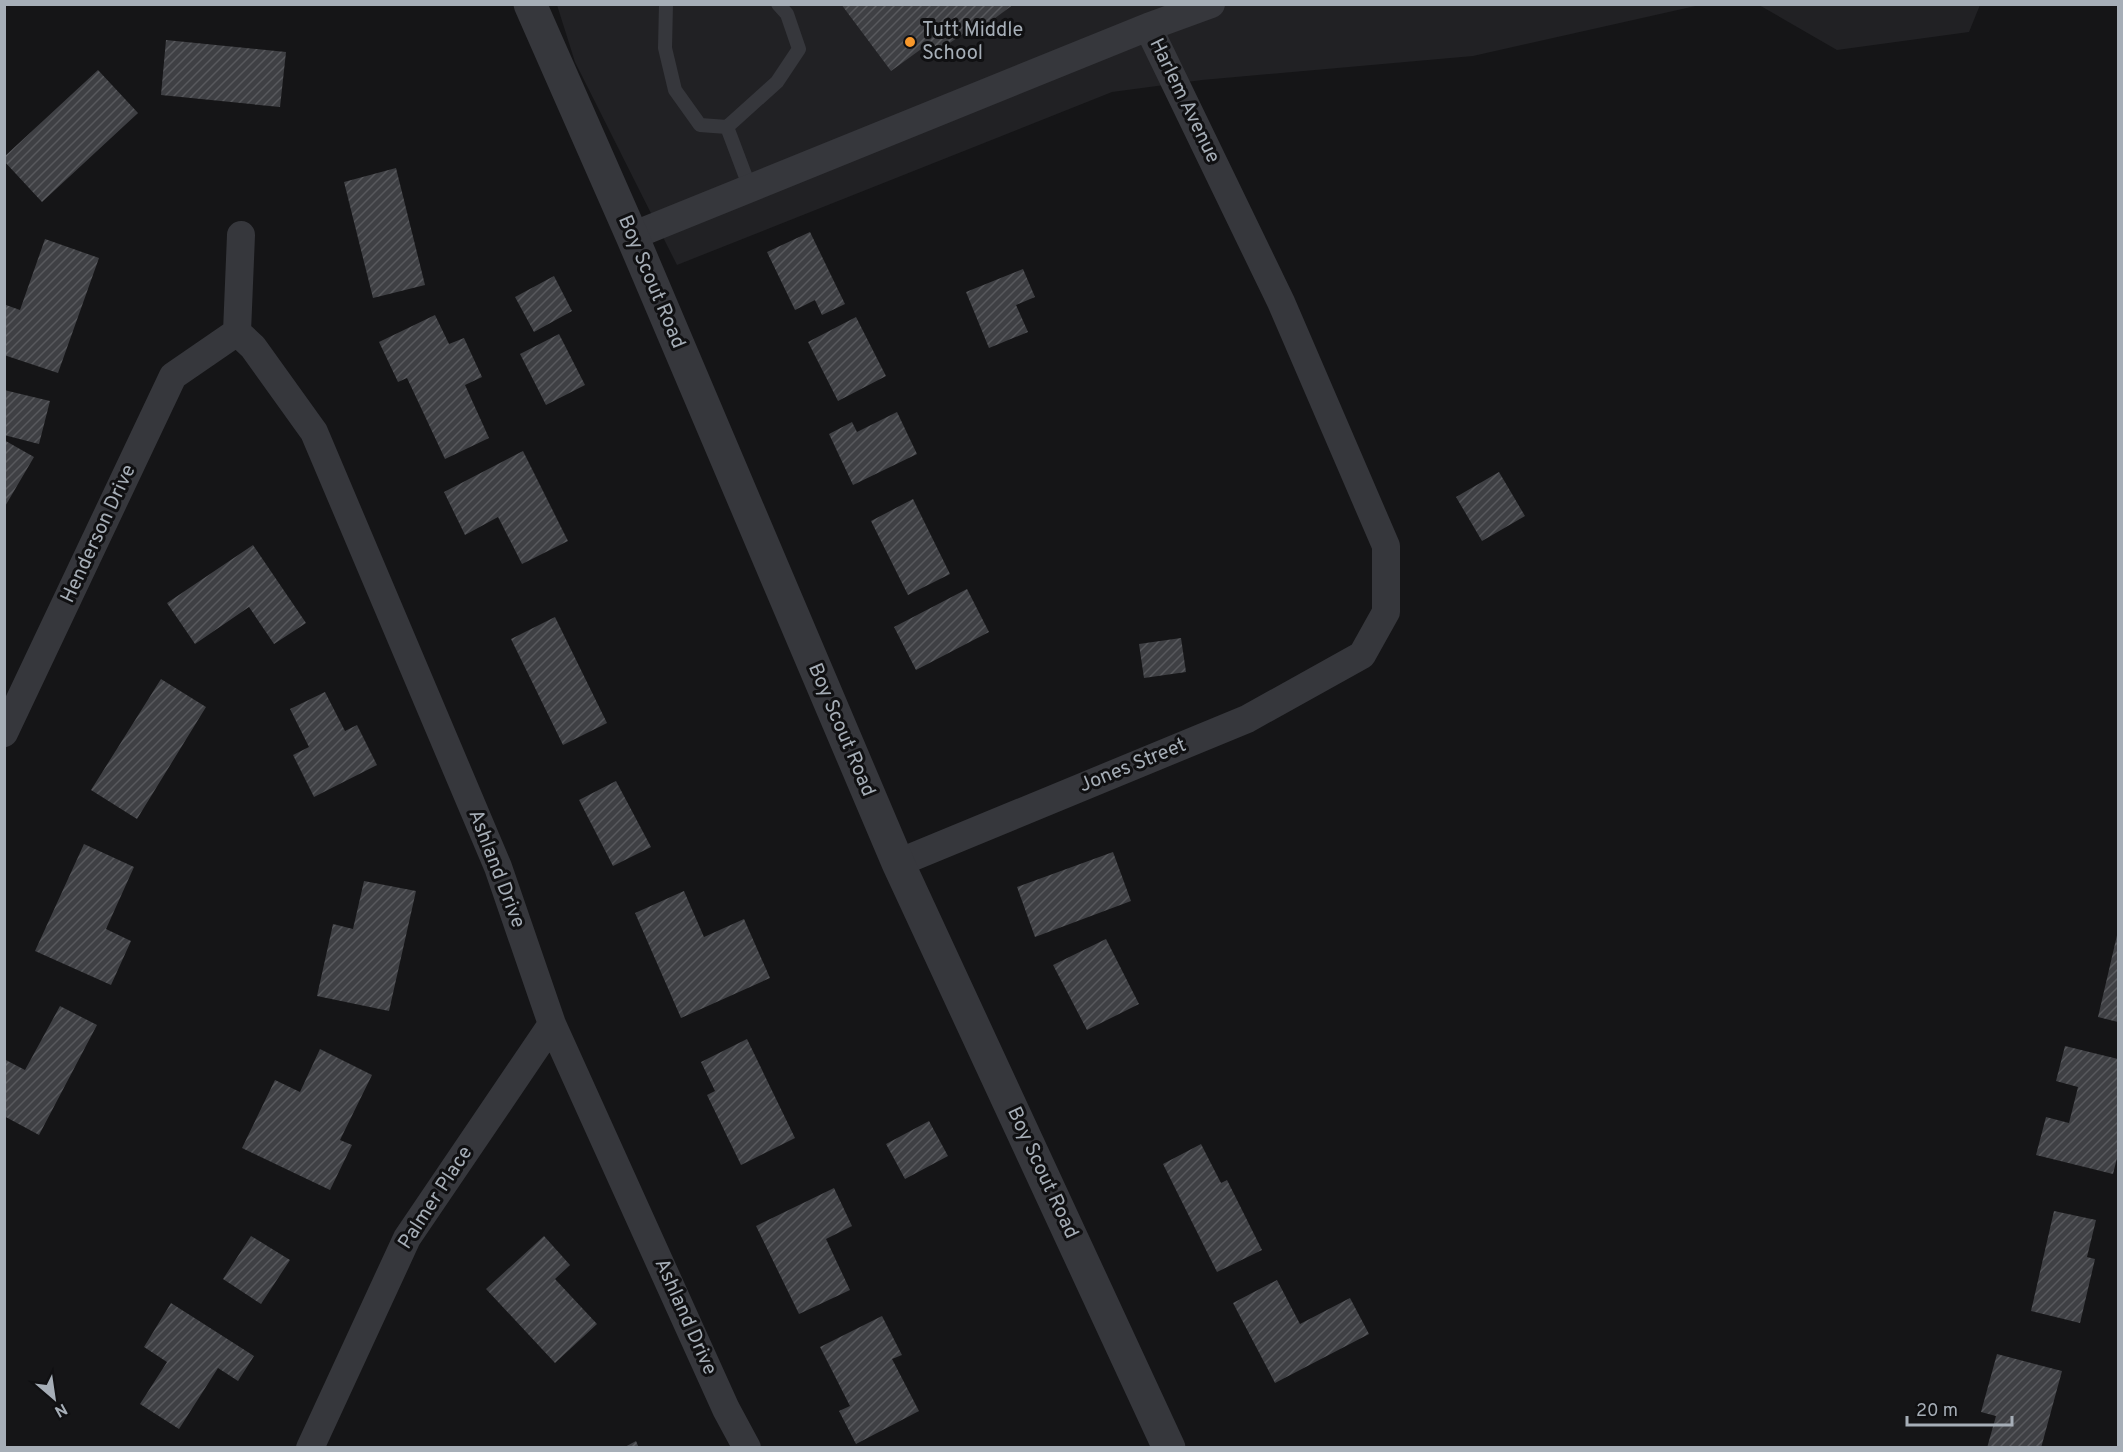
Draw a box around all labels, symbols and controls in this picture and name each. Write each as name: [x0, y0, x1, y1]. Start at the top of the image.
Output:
place label: Tutt Middle School: [922, 18, 1023, 67]
street label: Harlem Avenue: [1143, 34, 1225, 168]
marker: Tutt Middle School: [903, 35, 917, 49]
street label: Boy Scout Road: [611, 211, 691, 353]
street label: Henderson Drive: [56, 461, 142, 607]
street label: Boy Scout Road: [801, 659, 881, 801]
street label: Jones Street: [1076, 733, 1190, 799]
street label: Ashland Drive: [461, 806, 531, 932]
street label: Boy Scout Road: [1000, 1103, 1084, 1243]
street label: Palmer Place: [393, 1141, 479, 1255]
street label: Ashland Drive: [648, 1255, 722, 1379]
north arrow: [24, 1368, 84, 1428]
scale bar: [1907, 1389, 2012, 1427]
text: N: [50, 1398, 70, 1421]
text: 20 m: [1916, 1400, 1958, 1423]

